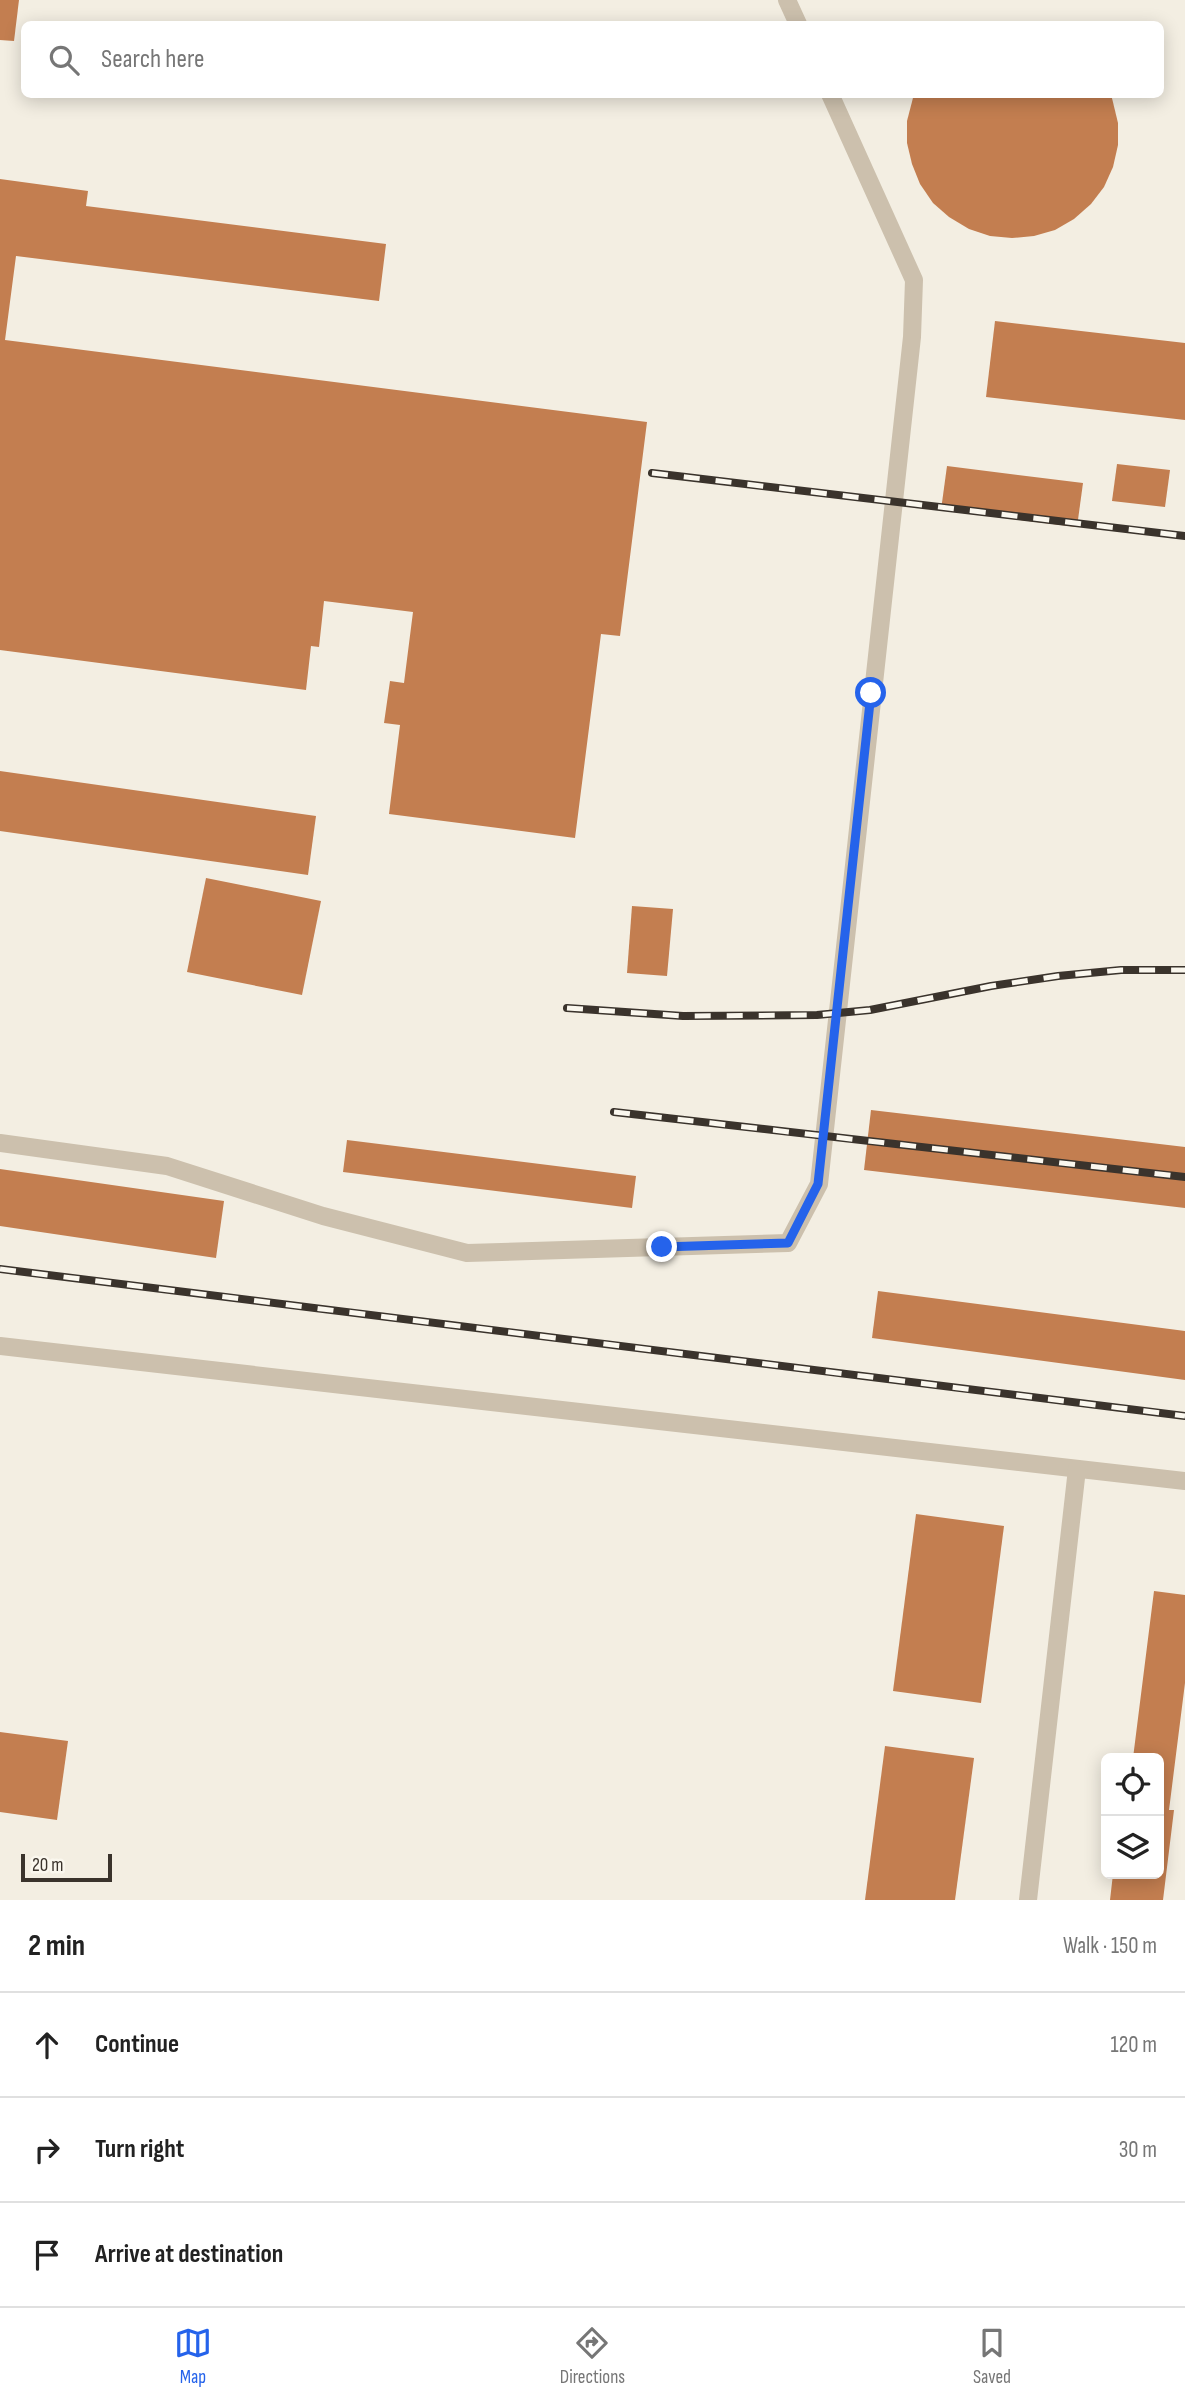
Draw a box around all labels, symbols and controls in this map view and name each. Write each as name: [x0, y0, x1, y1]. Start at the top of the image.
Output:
search box: [21, 21, 1164, 98]
icon: search: [45, 41, 83, 79]
text: Search here: [101, 44, 204, 75]
route start: [855, 677, 886, 708]
route end: [646, 1231, 677, 1262]
map controls: [1101, 1753, 1164, 1879]
button: locate: [1101, 1753, 1164, 1816]
button: layers: [1101, 1816, 1164, 1879]
scale bar: [21, 1851, 112, 1883]
text: 20 m: [32, 1854, 64, 1877]
text: 2 min: [28, 1928, 85, 1964]
text: Walk · 150 m: [1063, 1932, 1157, 1960]
icon: ahead: [28, 2026, 66, 2064]
text: Continue: [95, 2029, 179, 2060]
text: 120 m: [1111, 2031, 1157, 2059]
icon: right: [28, 2131, 66, 2169]
text: Turn right: [95, 2134, 184, 2165]
text: 30 m: [1119, 2136, 1157, 2164]
icon: arrive: [28, 2236, 66, 2274]
text: Arrive at destination: [95, 2239, 283, 2270]
tab: Map: [174, 2324, 212, 2389]
tab: Directions: [560, 2324, 625, 2389]
tab: Saved: [973, 2324, 1011, 2389]

